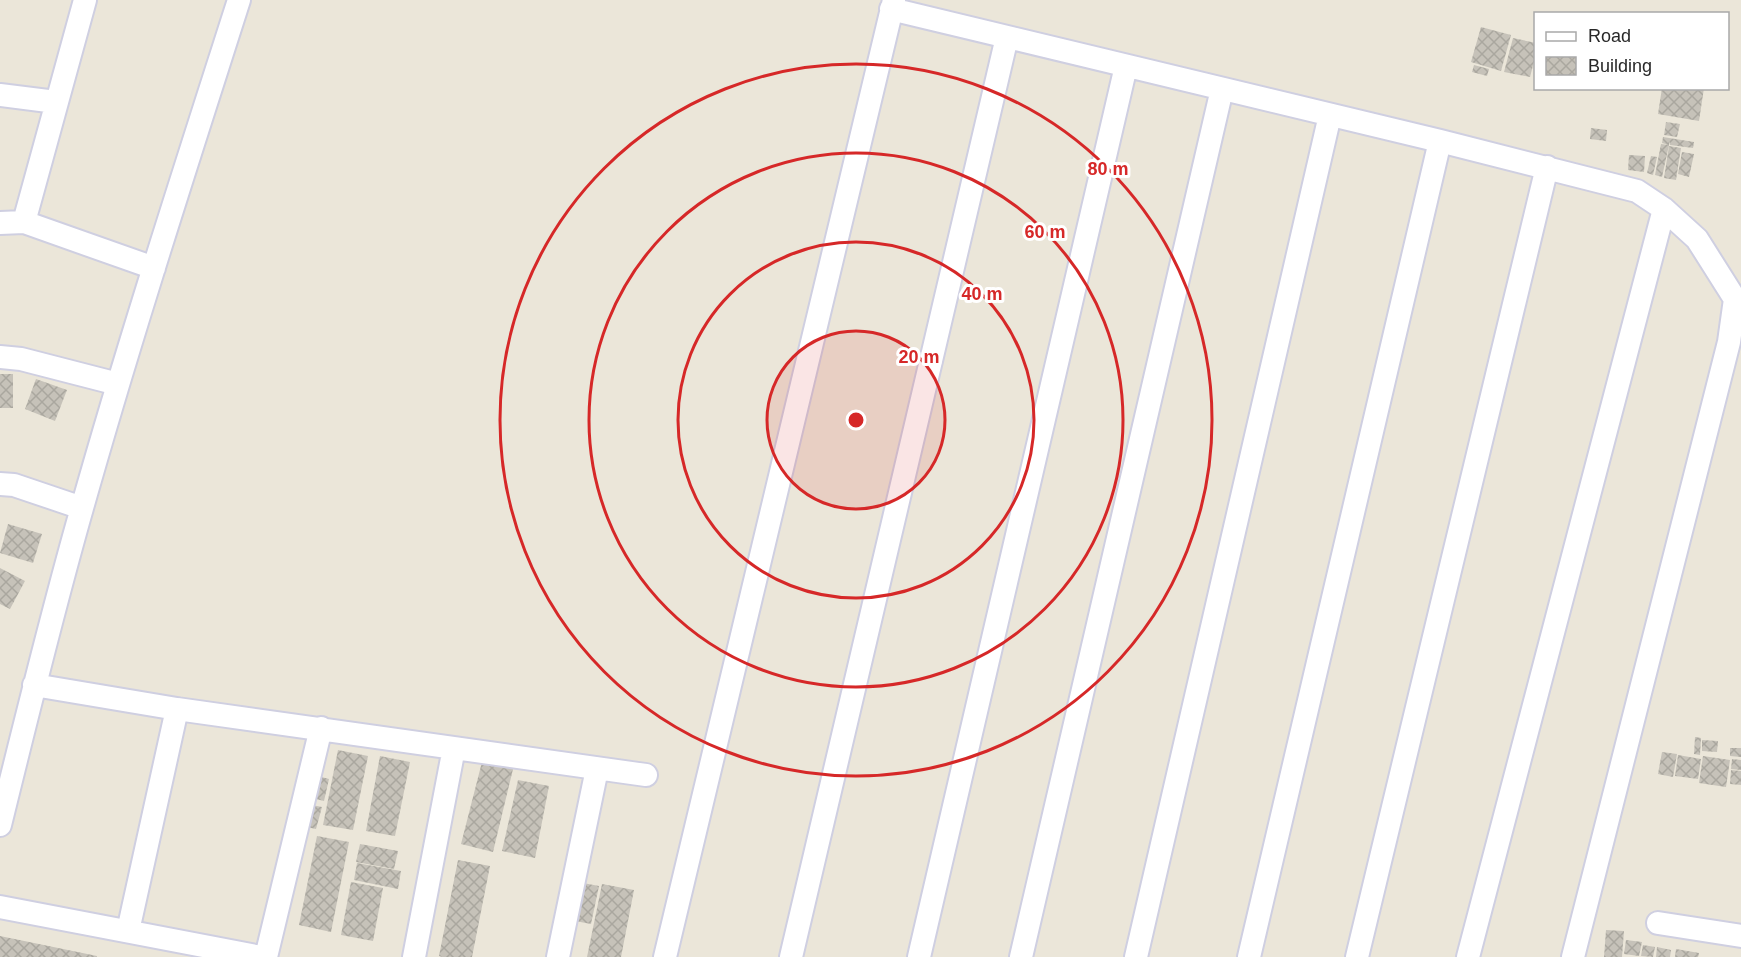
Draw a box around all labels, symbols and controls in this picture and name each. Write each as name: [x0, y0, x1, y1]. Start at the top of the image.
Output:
legend: [1534, 12, 1729, 90]
text: Road: [1588, 26, 1631, 46]
text: Building: [1588, 56, 1652, 76]
text: 80 m: [1087, 159, 1129, 179]
text: 60 m: [1024, 222, 1066, 242]
text: 40 m: [961, 284, 1003, 304]
text: 20 m: [898, 347, 940, 367]
centre of rings: [846, 410, 866, 430]

